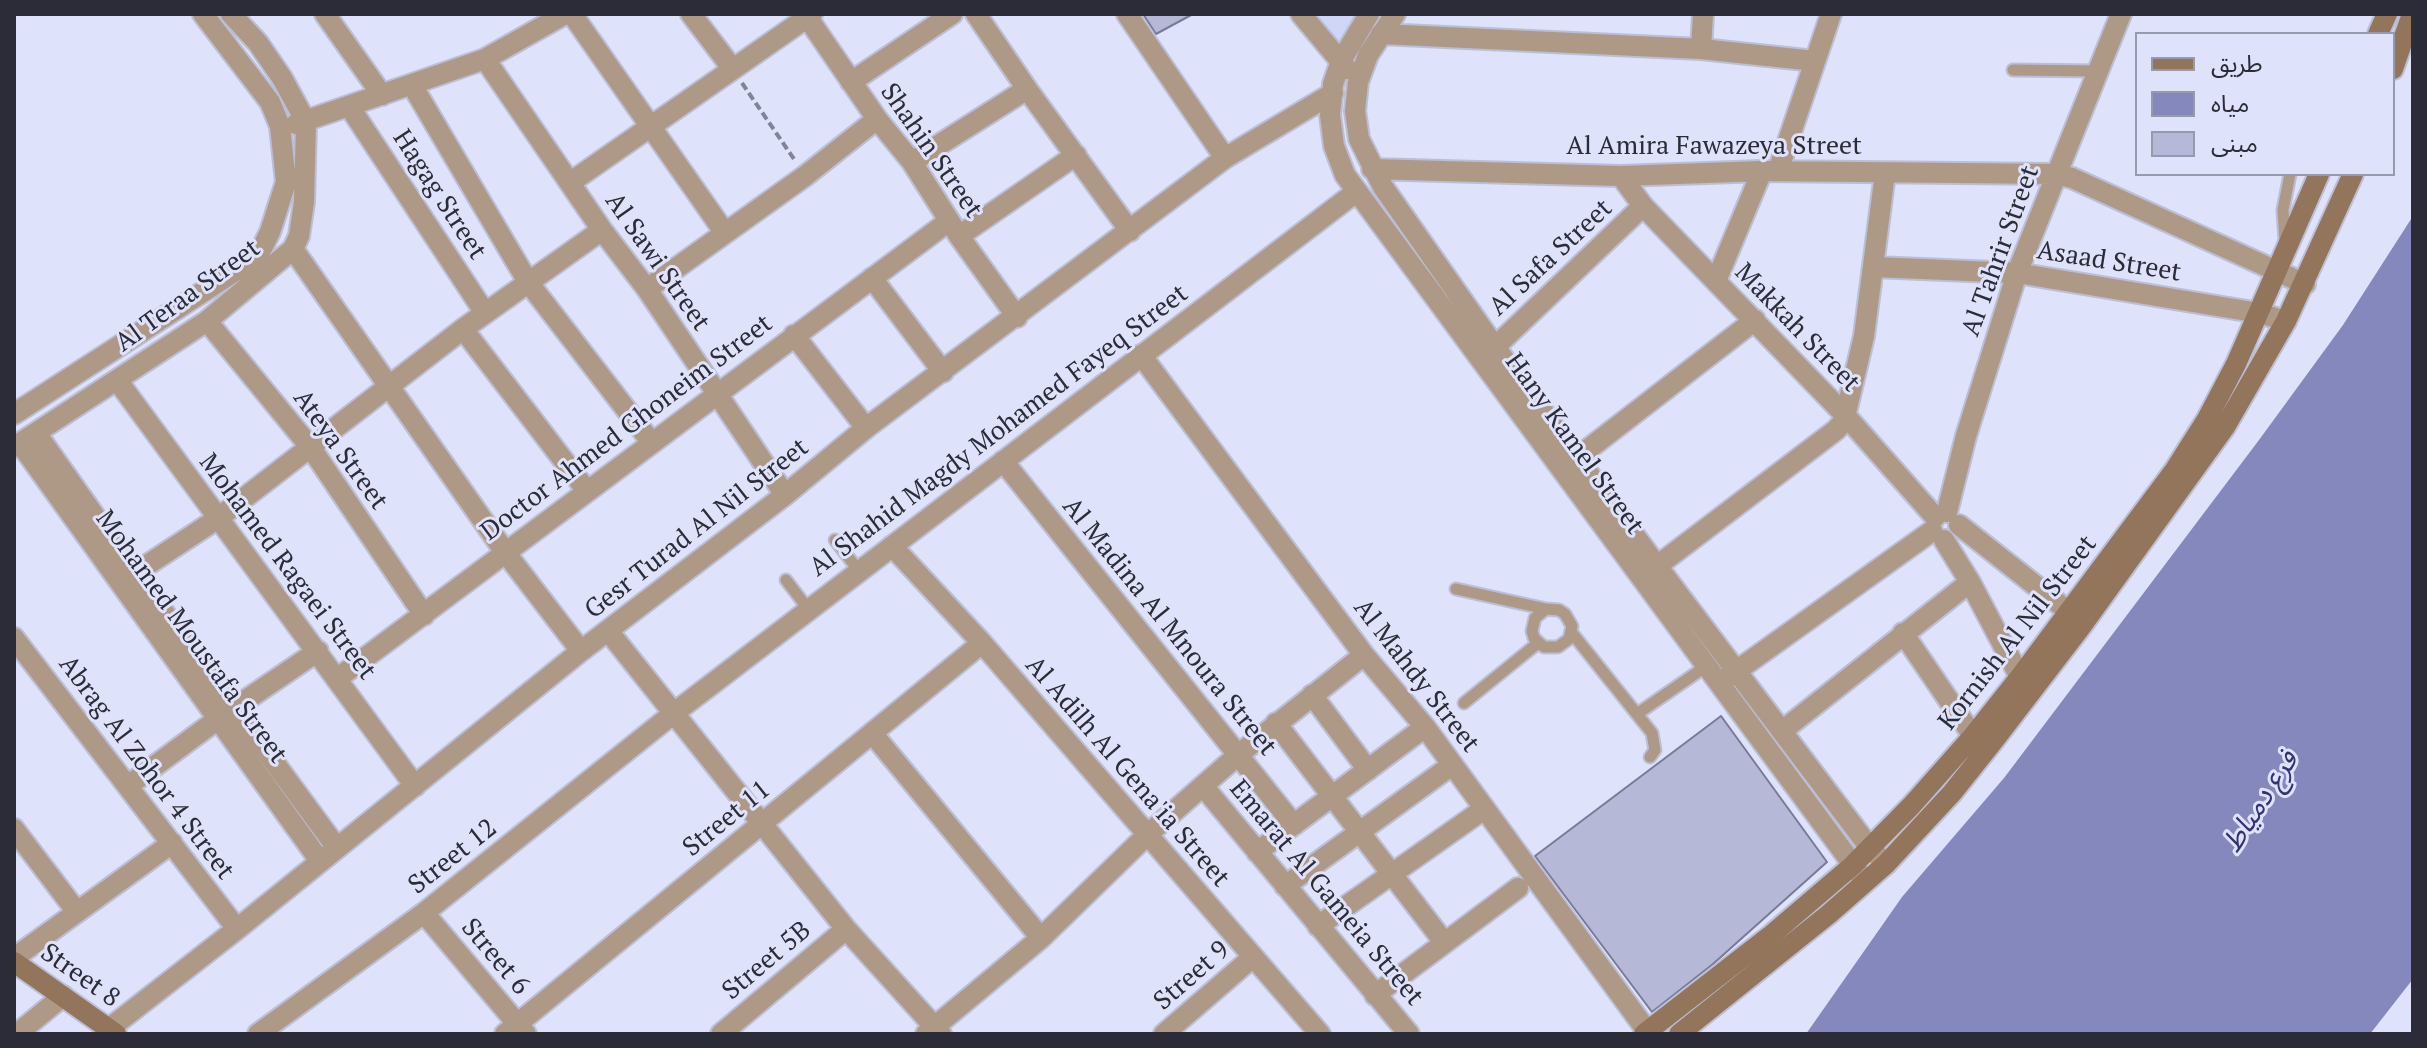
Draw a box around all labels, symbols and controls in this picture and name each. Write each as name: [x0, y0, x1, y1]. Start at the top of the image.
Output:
legend: [2135, 32, 2395, 176]
text: طريق: [2211, 47, 2263, 79]
street label: Shahin Street: [873, 78, 989, 224]
text: مياه: [2211, 87, 2249, 119]
street label: Hagag Street: [386, 124, 492, 266]
text: مبنى: [2211, 127, 2258, 159]
street label: Al Amira Fawazeya Street: [1566, 131, 1862, 163]
street label: Al Tahrir Street: [1956, 162, 2046, 340]
street label: Al Sawi Street: [598, 187, 716, 337]
street label: Al Safa Street: [1483, 193, 1619, 323]
street label: Al Teraa Street: [110, 233, 266, 359]
street label: Asaad Street: [2035, 235, 2183, 289]
street label: Makkah Street: [1728, 257, 1866, 399]
street label: Al Shahid Magdy Mohamed Fayeq Street: [804, 278, 1194, 584]
street label: Doctor Ahmed Ghoneim Street: [475, 308, 779, 548]
street label: Hany Kamel Street: [1498, 347, 1650, 541]
street label: Ateya Street: [286, 384, 394, 516]
street label: Gesr Turad Al Nil Street: [579, 432, 815, 626]
street label: Mohamed Ragaei Street: [192, 448, 382, 686]
street label: Al Madina Al Mnoura Street: [1055, 492, 1283, 762]
street label: Mohamed Moustafa Street: [89, 504, 293, 770]
street label: Kornish Al Nil Street: [1932, 530, 2104, 736]
street label: Al Mahdy Street: [1346, 593, 1486, 759]
street label: Abrag Al Zohor 4 Street: [52, 650, 240, 886]
street label: Al Adilh Al Gena'ia Street: [1018, 650, 1236, 894]
water label: فرع دمياط: [2216, 745, 2306, 859]
street label: Street 11: [677, 774, 777, 864]
street label: Emarat Al Gameia Street: [1222, 774, 1430, 1012]
street label: Street 12: [403, 813, 503, 901]
street label: Street 6: [454, 913, 536, 1001]
street label: Street 5B: [717, 915, 817, 1007]
street label: Street 9: [1148, 935, 1236, 1017]
street label: Street 8: [34, 938, 126, 1014]

